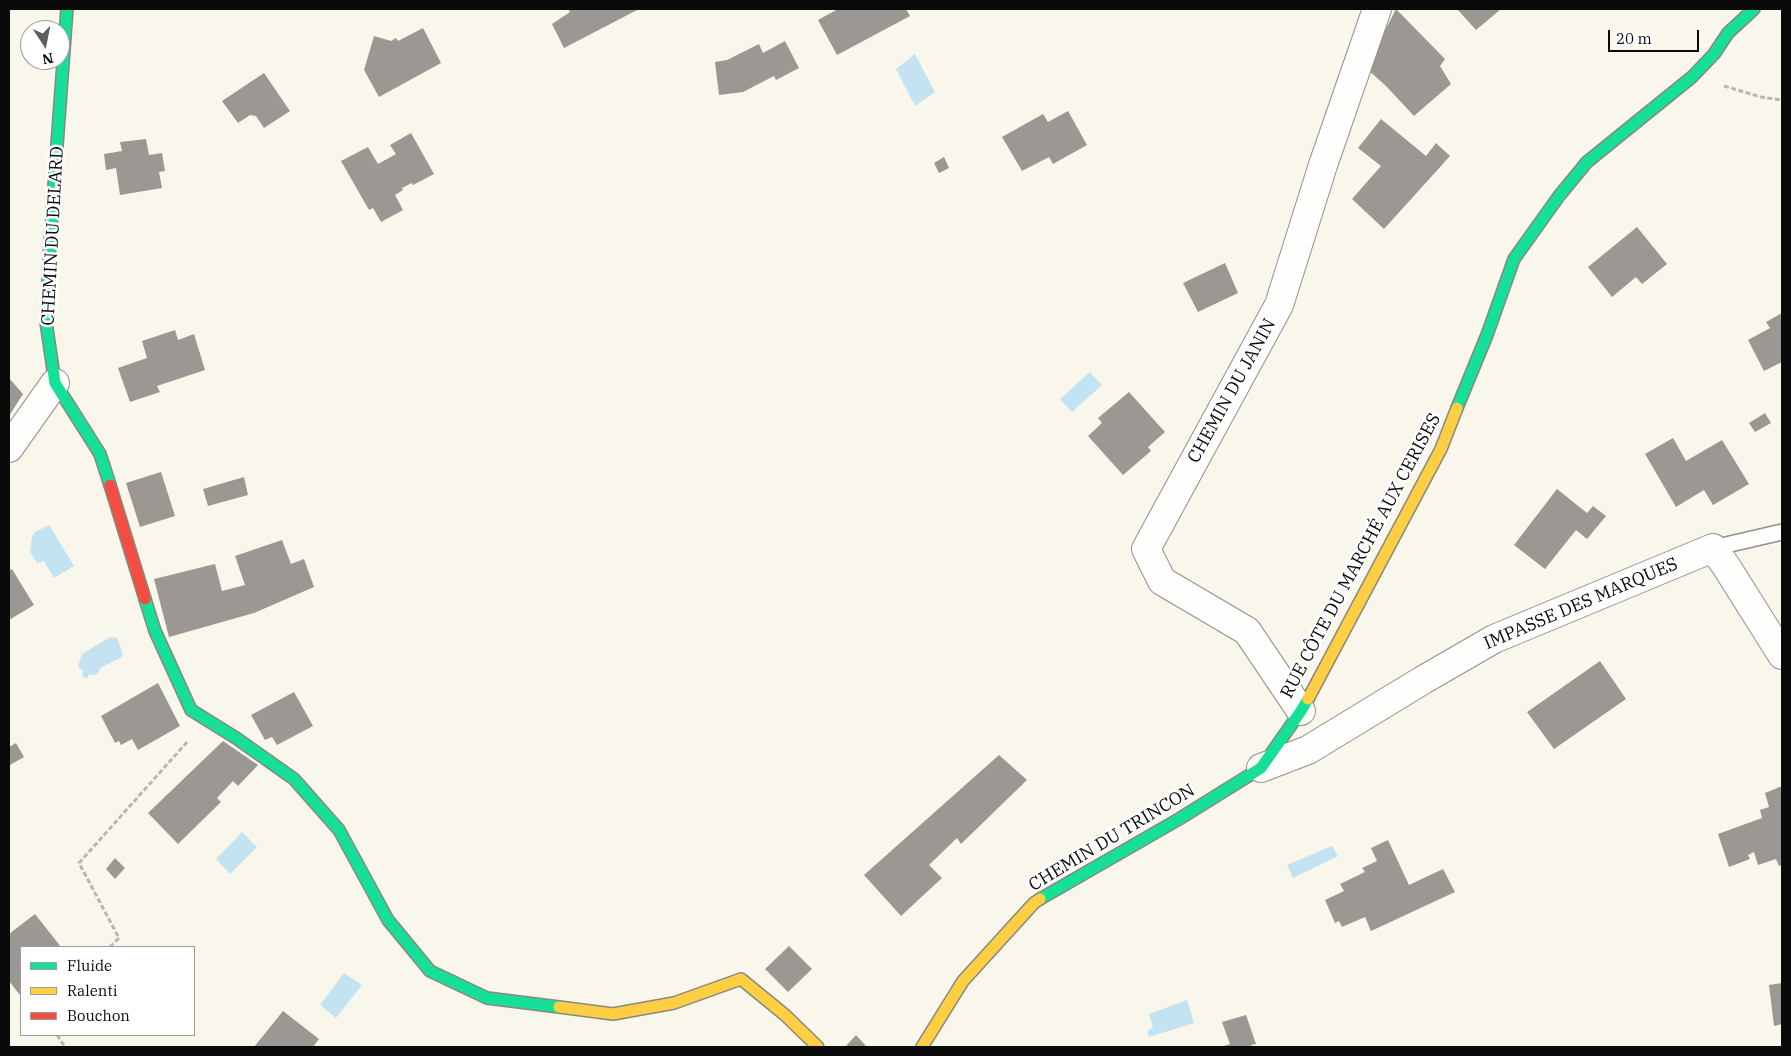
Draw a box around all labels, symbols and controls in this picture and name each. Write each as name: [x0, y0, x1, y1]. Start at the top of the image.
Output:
north arrow: [20, 20, 70, 70]
scale bar: [1611, 20, 1702, 52]
text: 20 m: [1616, 29, 1652, 48]
text: N: [41, 49, 55, 69]
street label: CHEMIN DU DELARD: [38, 146, 68, 326]
street label: CHEMIN DU JANIN: [1183, 315, 1281, 467]
street label: RUE CÔTE DU MARCHÉ AUX CERISES: [1276, 410, 1446, 702]
street label: IMPASSE DES MARQUES: [1481, 553, 1681, 655]
street label: CHEMIN DU TRINCON: [1025, 780, 1199, 896]
legend: [20, 946, 195, 1036]
text: Fluide: [67, 956, 112, 975]
text: Ralenti: [67, 981, 117, 1000]
text: Bouchon: [67, 1006, 130, 1025]

